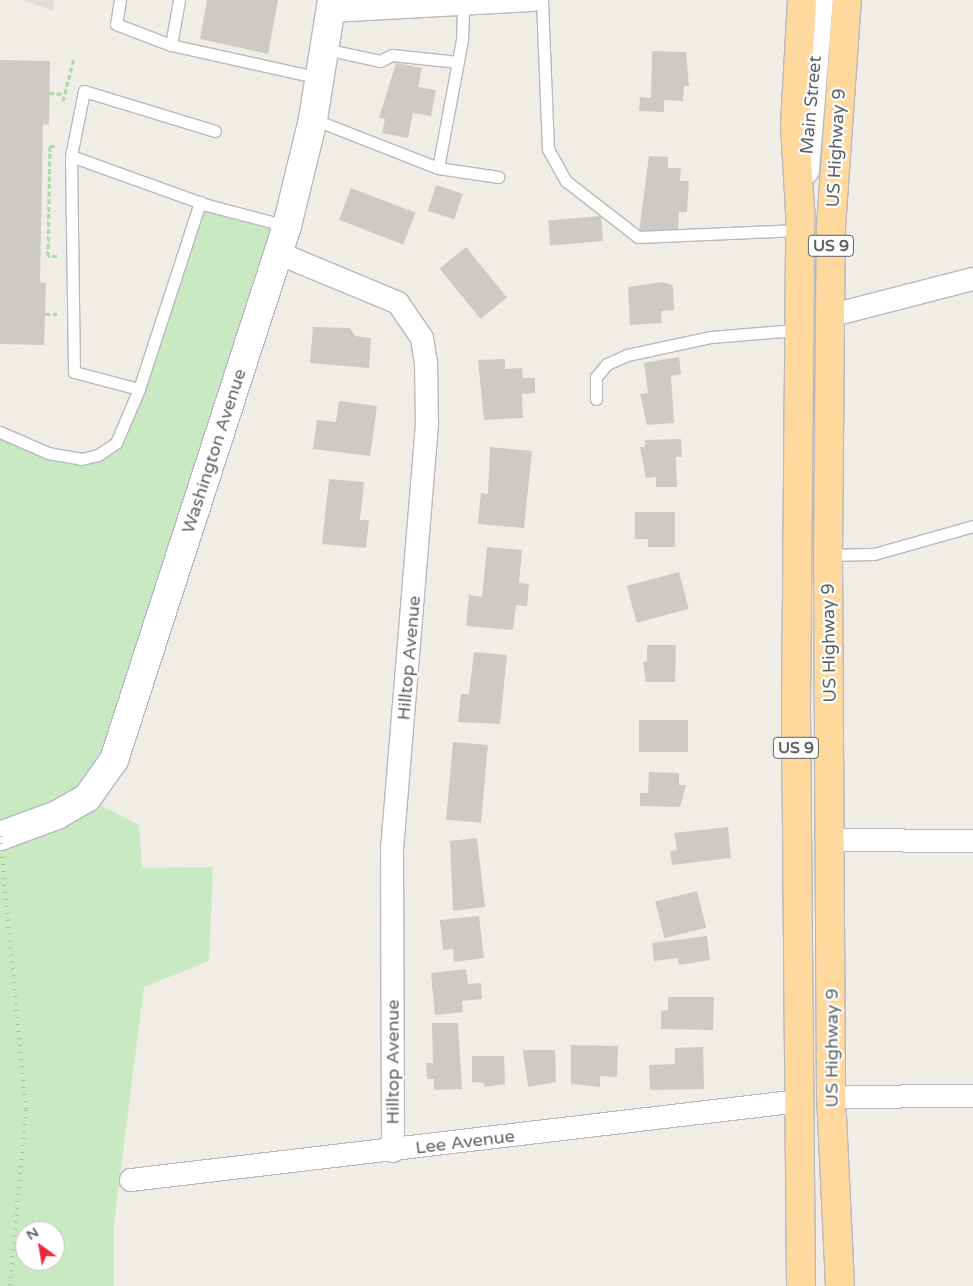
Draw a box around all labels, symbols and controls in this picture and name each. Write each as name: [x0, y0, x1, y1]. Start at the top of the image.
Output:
street label: Main Street: [796, 55, 826, 155]
street label: US Highway 9: [822, 88, 850, 208]
road number: US 9: [807, 232, 855, 260]
street label: Washington Avenue: [177, 366, 251, 536]
street label: US Highway 9: [817, 583, 841, 703]
street label: Hilltop Avenue: [393, 595, 425, 721]
road number: US 9: [772, 734, 820, 761]
street label: US Highway 9: [821, 988, 843, 1108]
street label: Hilltop Avenue: [382, 999, 404, 1125]
street label: Lee Avenue: [414, 1125, 516, 1159]
north arrow: [15, 1221, 65, 1271]
text: N: [23, 1224, 42, 1244]

